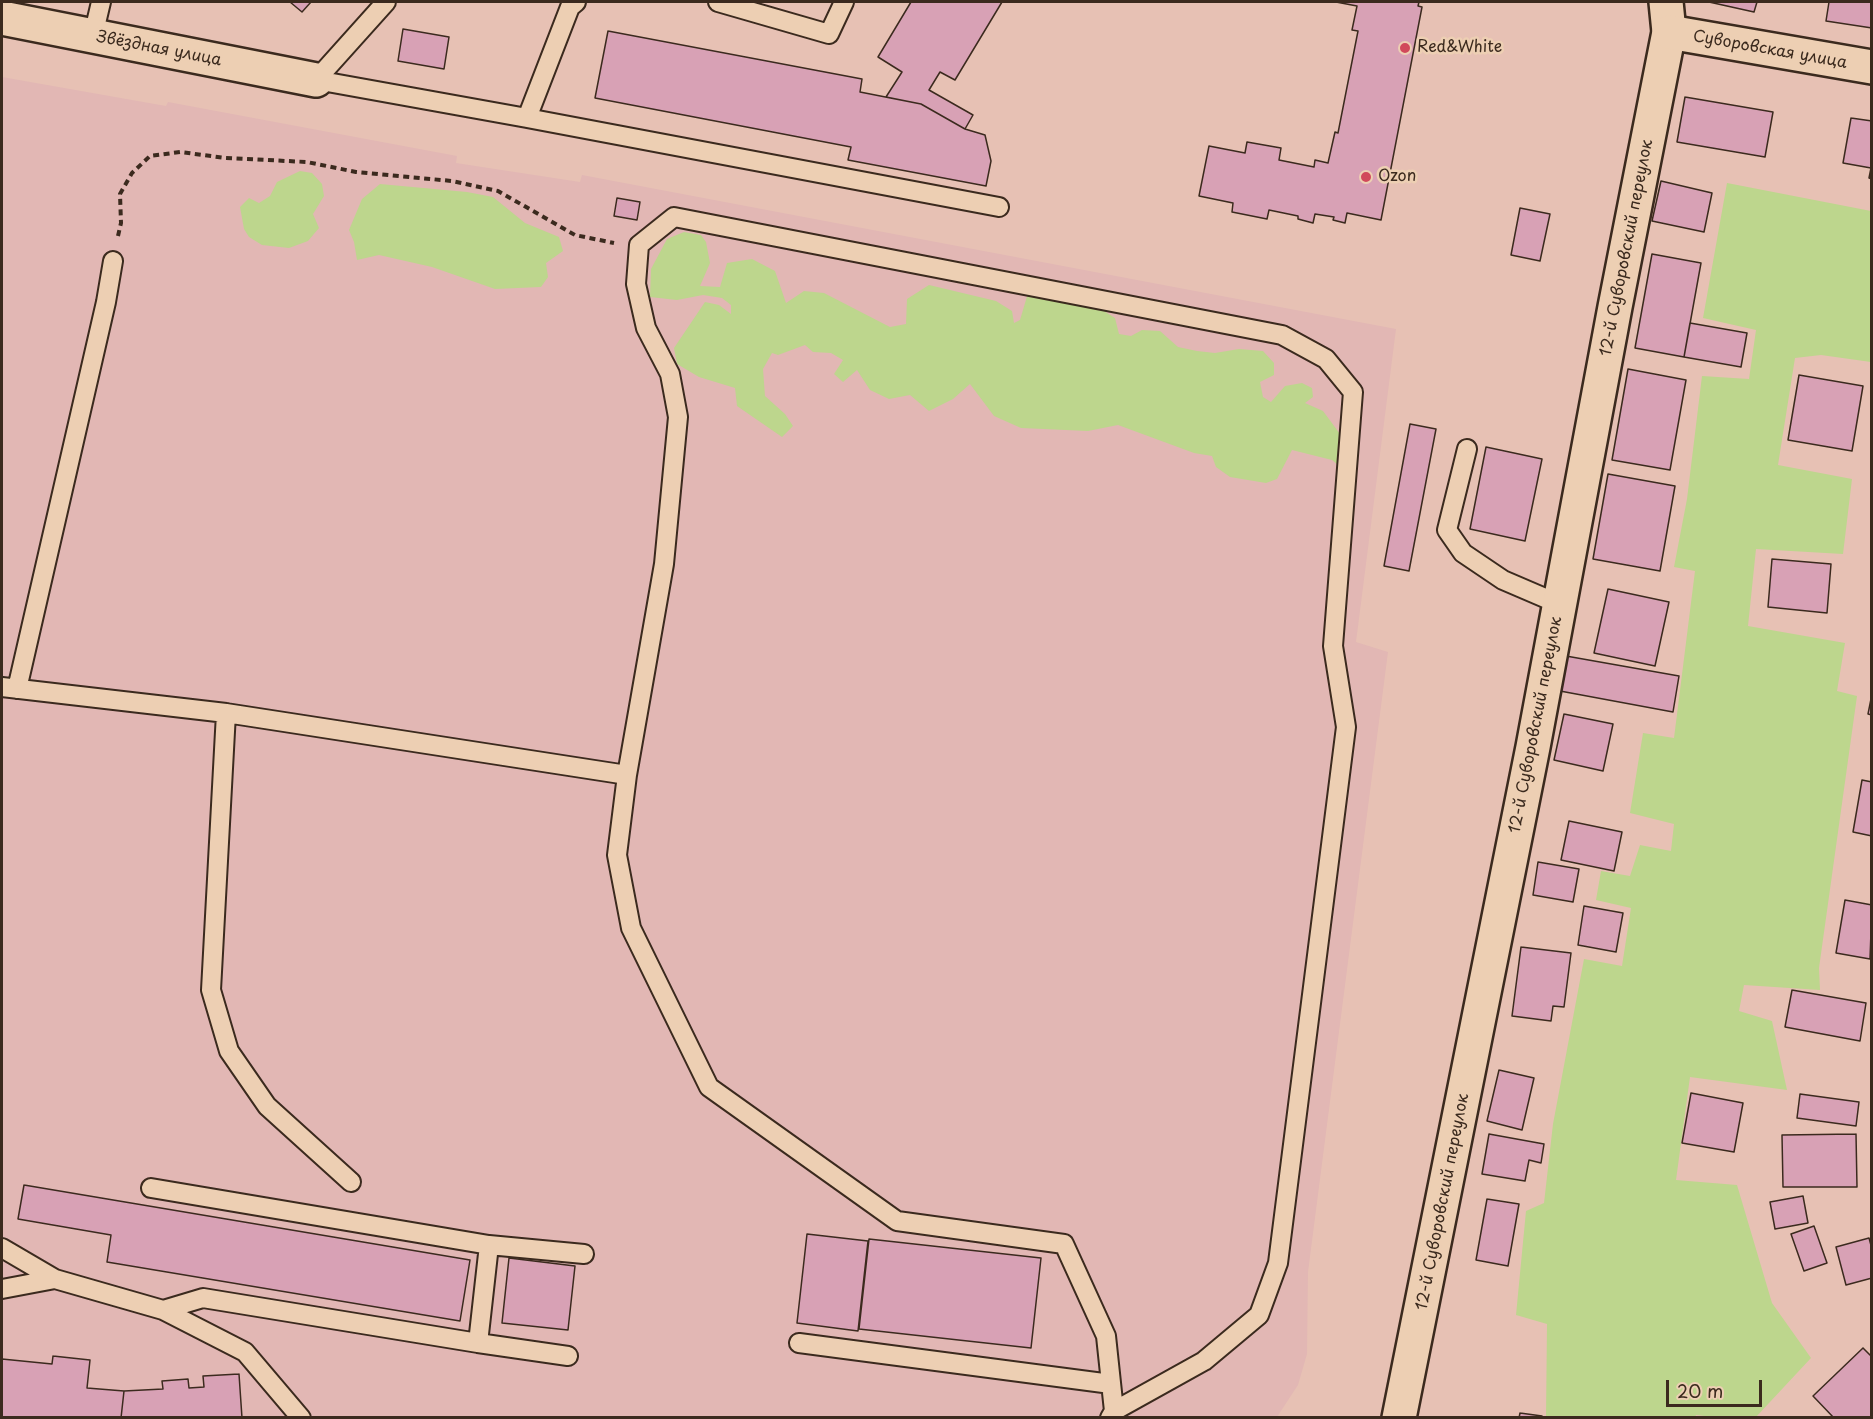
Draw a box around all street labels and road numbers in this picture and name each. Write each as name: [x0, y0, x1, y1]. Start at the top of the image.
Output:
street label: Звёздная улица: [95, 27, 223, 71]
street label: Суворовская улица: [1691, 27, 1849, 73]
street label: 12-й Суворовский переулок: [1597, 138, 1657, 358]
street label: 12-й Суворовский переулок: [1506, 615, 1566, 835]
street label: 12-й Суворовский переулок: [1413, 1092, 1473, 1312]

